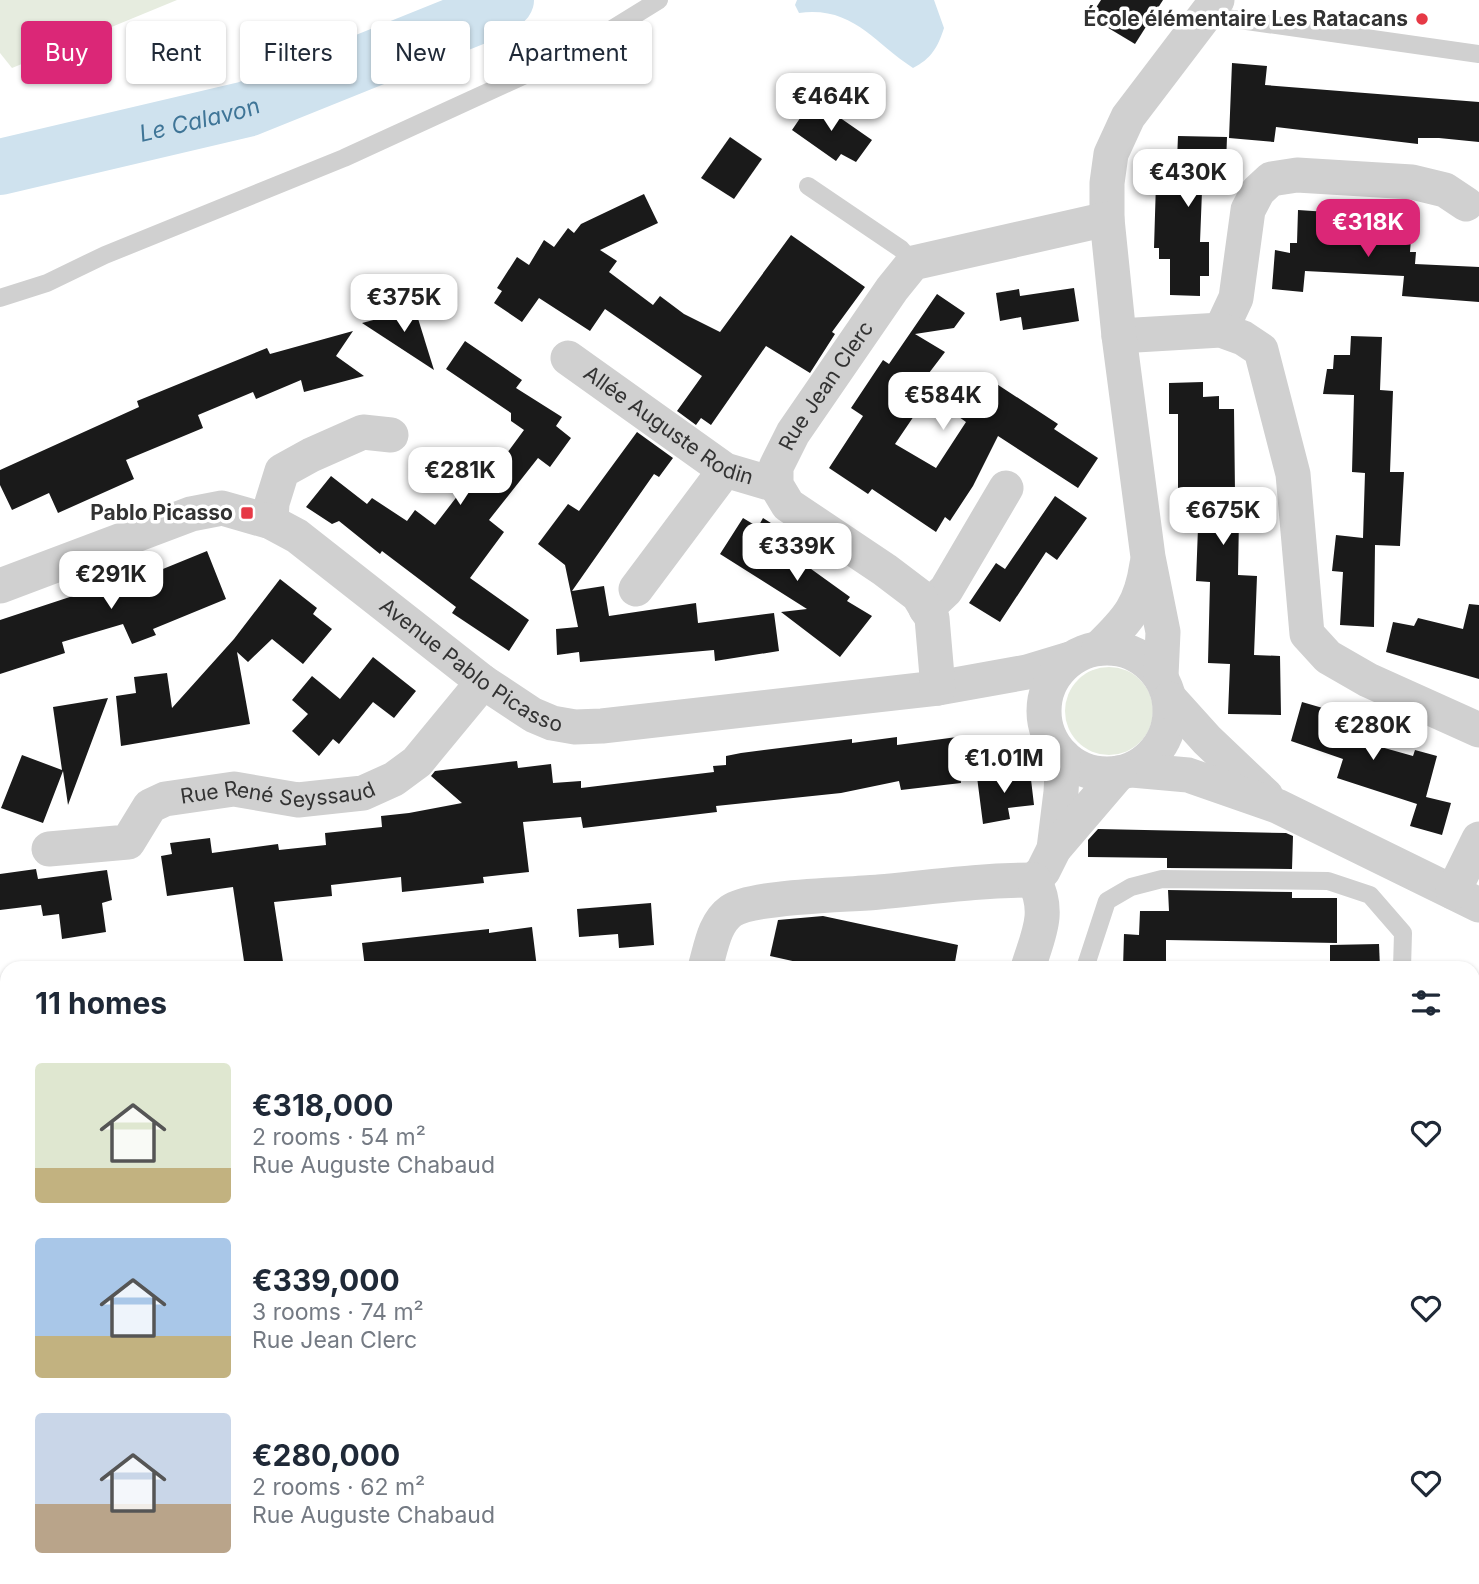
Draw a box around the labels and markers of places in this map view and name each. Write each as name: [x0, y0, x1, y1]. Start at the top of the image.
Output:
place label: École élémentaire Les Ratacans: [1084, 5, 1408, 31]
marker: École élémentaire Les Ratacans: [1414, 11, 1430, 27]
pin: €464K: [782, 74, 880, 133]
pin: €430K: [1139, 150, 1237, 209]
pin: €318K: [1319, 200, 1417, 259]
pin: €375K: [355, 274, 453, 334]
pin: €584K: [894, 372, 992, 432]
pin: €281K: [411, 448, 509, 507]
pin: €675K: [1174, 488, 1272, 547]
place label: Pablo Picasso: [90, 500, 233, 525]
marker: Pablo Picasso: [239, 505, 255, 521]
pin: €339K: [748, 524, 846, 583]
pin: €291K: [62, 552, 160, 611]
pin: €280K: [1324, 702, 1422, 762]
pin: €1.01M: [947, 736, 1061, 795]

